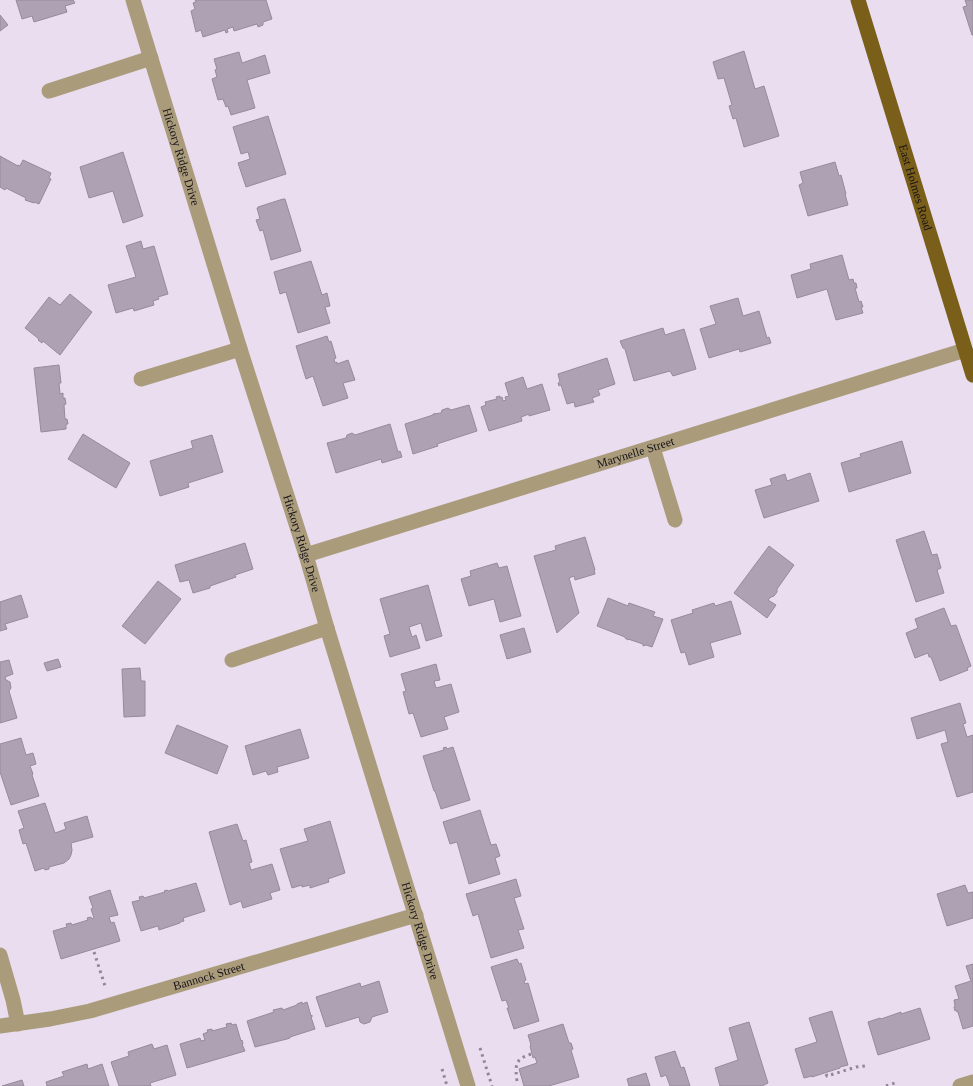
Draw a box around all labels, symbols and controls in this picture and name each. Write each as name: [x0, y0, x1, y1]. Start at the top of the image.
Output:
street label: Hickory Ridge Drive: [160, 106, 203, 207]
street label: East Holmes Road: [896, 143, 935, 232]
street label: Marynelle Street: [595, 434, 677, 471]
street label: Hickory Ridge Drive: [280, 493, 323, 594]
street label: Hickory Ridge Drive: [399, 880, 442, 981]
street label: Bannock Street: [171, 959, 247, 993]

